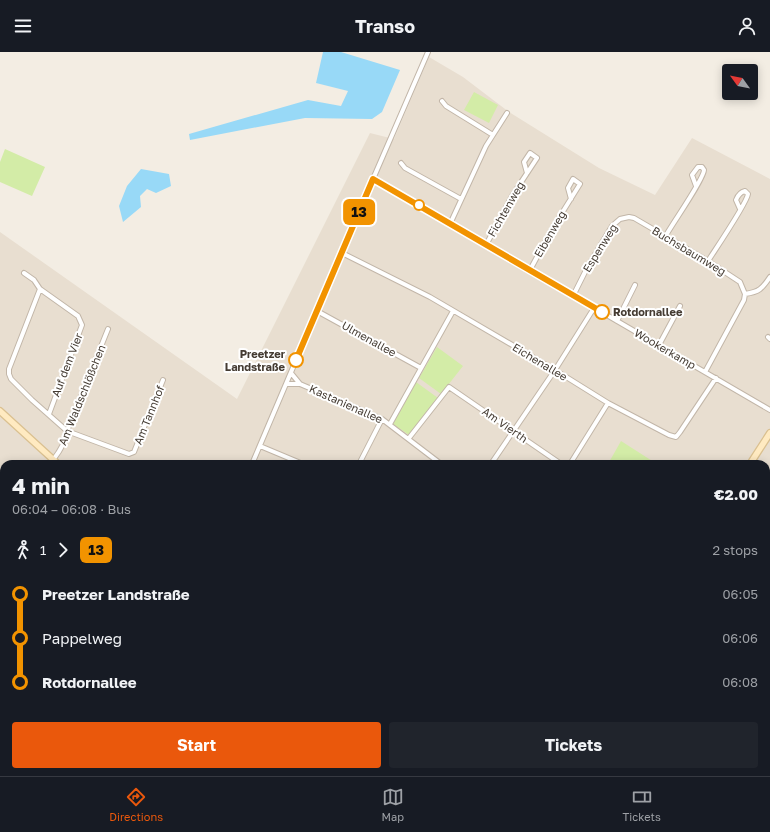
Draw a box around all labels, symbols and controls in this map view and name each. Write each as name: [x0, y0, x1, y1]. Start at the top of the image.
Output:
icon: menu: [12, 15, 34, 37]
text: Transo: [355, 15, 415, 37]
icon: person: [736, 15, 758, 37]
north arrow: [722, 64, 758, 100]
map controls: [722, 64, 758, 100]
street label: Fichtenweg: [485, 179, 527, 239]
line badge: 13: [341, 199, 377, 225]
unlabelled marker: [413, 199, 425, 211]
text: 13: [351, 203, 367, 220]
street label: Eibenweg: [531, 208, 568, 259]
street label: Espenweg: [580, 221, 619, 274]
street label: Buchsbaumweg: [650, 223, 729, 278]
marker: Rotdornallee: [594, 304, 610, 320]
place label: Rotdornallee: [613, 305, 683, 318]
street label: Ulmenallee: [340, 318, 399, 359]
street label: Wookerkamp: [632, 326, 698, 372]
street label: Auf dem Vier: [48, 330, 85, 399]
street label: Eichenallee: [511, 340, 570, 383]
street label: Am Waldschlößchen: [55, 343, 108, 447]
place label: Preetzer Landstraße: [225, 347, 286, 373]
marker: Preetzer Landstraße: [288, 352, 304, 368]
street label: Kastanienallee: [308, 382, 385, 426]
street label: Am Tannhof: [131, 383, 166, 446]
street label: Am Vierth: [480, 404, 530, 445]
text: 4 min: [12, 472, 70, 499]
text: €2.00: [714, 485, 758, 503]
text: 06:04 – 06:08 · Bus: [12, 501, 131, 517]
icon: walk: [12, 539, 34, 561]
icon: forward: [52, 539, 74, 561]
text: 13: [88, 541, 104, 558]
text: 1: [40, 542, 46, 558]
text: 2 stops: [712, 542, 758, 558]
text: Preetzer Landstraße: [42, 585, 190, 603]
text: 06:05: [723, 586, 758, 602]
text: Pappelweg: [42, 629, 122, 647]
text: 06:06: [722, 630, 758, 646]
text: Rotdornallee: [42, 673, 137, 691]
text: 06:08: [722, 674, 758, 690]
button: Start: [12, 722, 381, 768]
button: Tickets: [389, 722, 758, 768]
tab: Directions: [109, 786, 163, 823]
tab: Map: [381, 786, 404, 823]
tab: Tickets: [622, 786, 661, 823]

